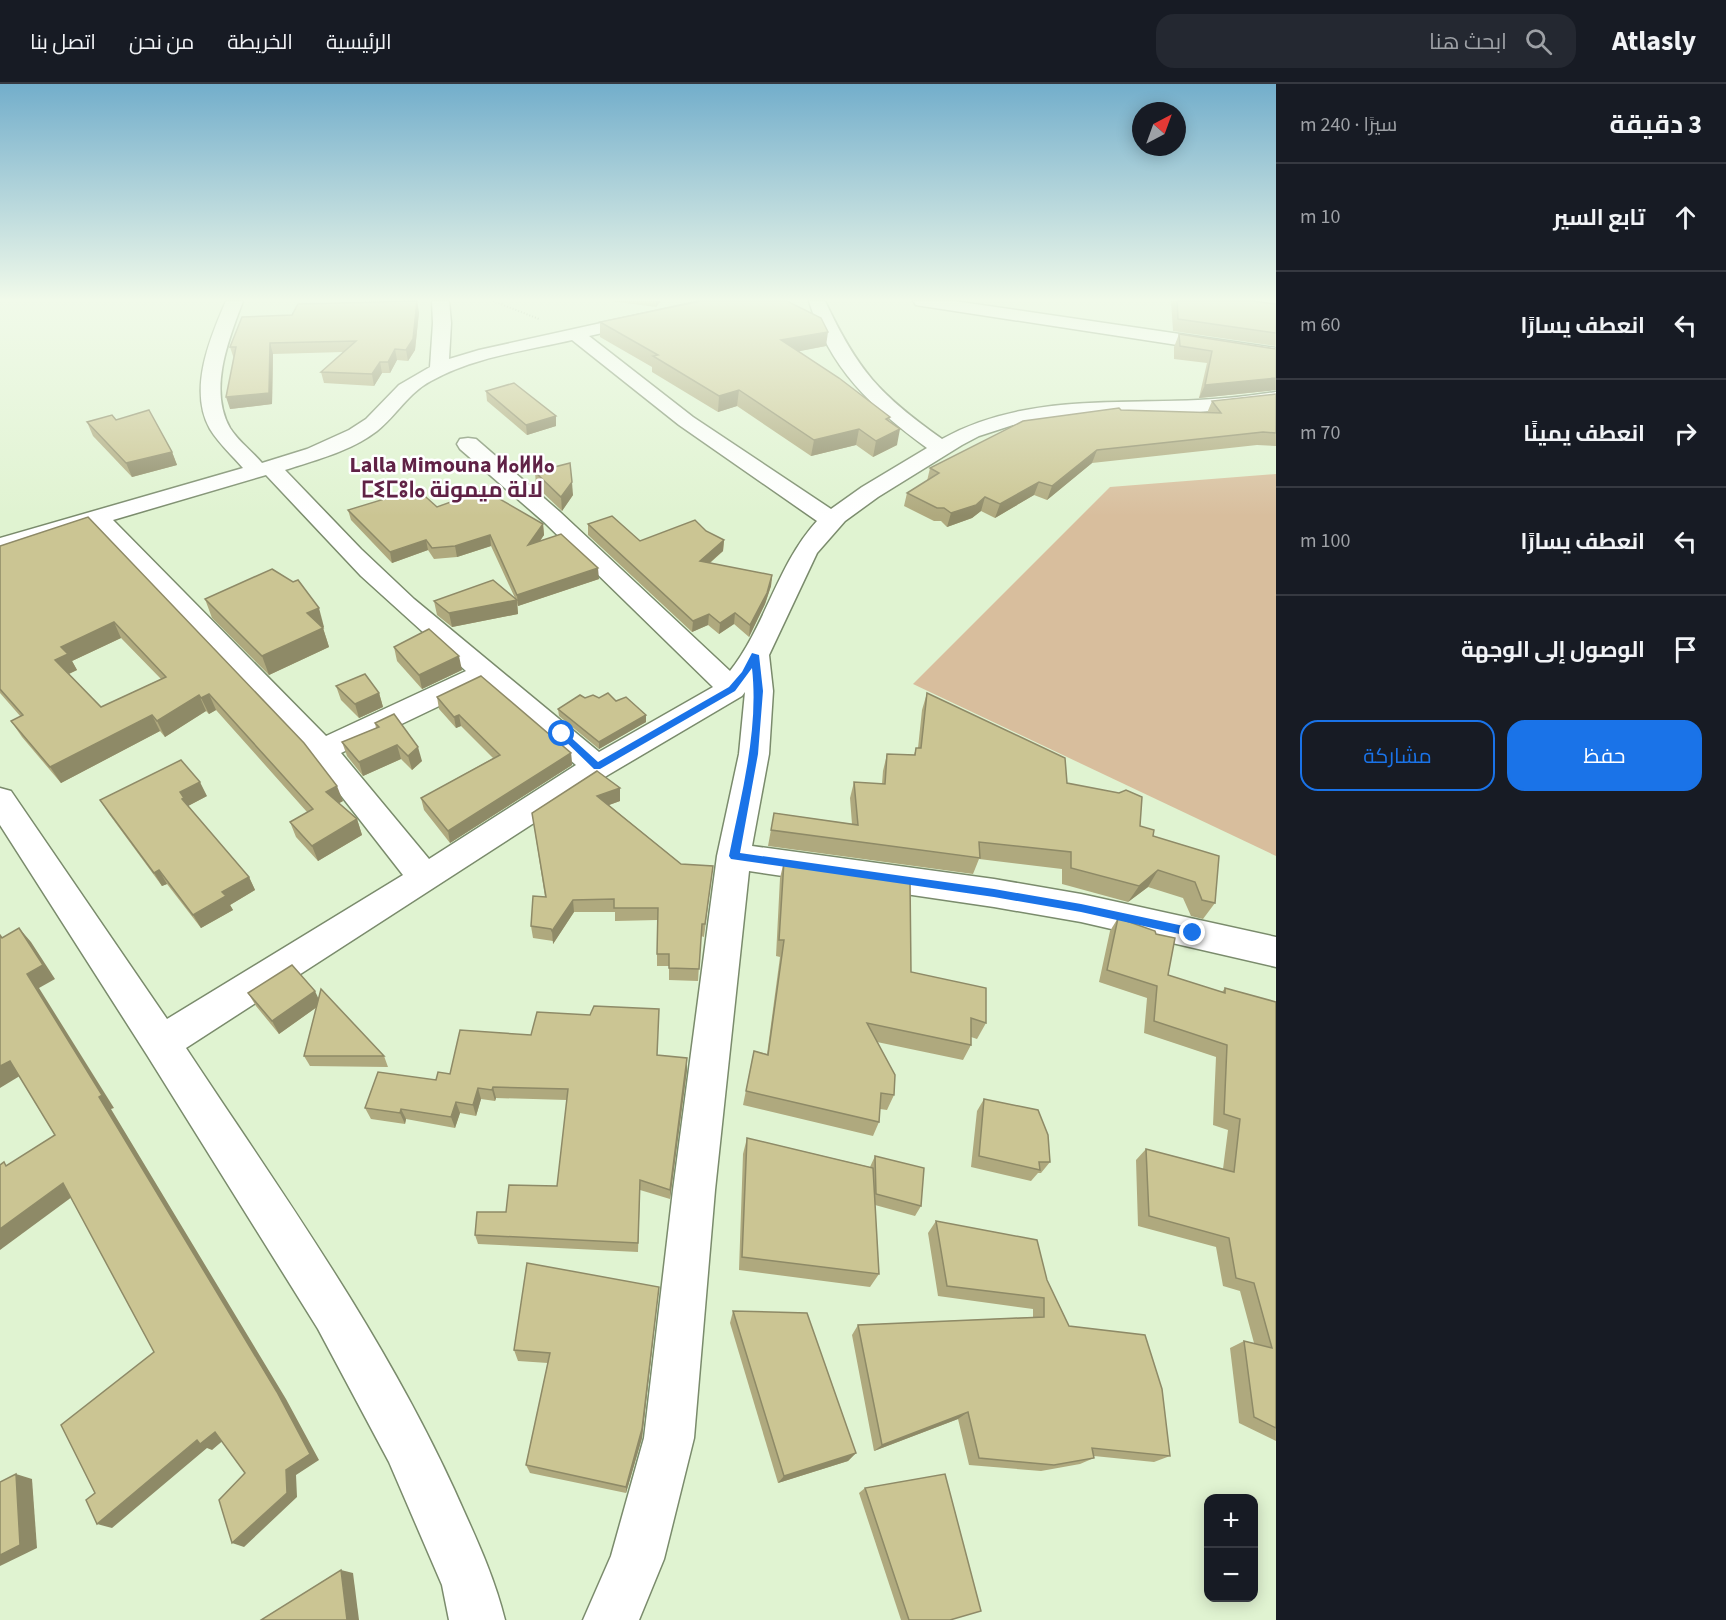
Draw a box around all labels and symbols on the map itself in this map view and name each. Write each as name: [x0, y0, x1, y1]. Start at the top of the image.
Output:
north arrow: [1132, 102, 1186, 156]
district label: Lalla Mimouna ⵍⴰⵍⵍⴰ ⵎⵉⵎⵓⵏⴰ لالة ميمونة: [349, 449, 555, 506]
route start: [548, 720, 574, 746]
route end: [1179, 919, 1205, 945]

